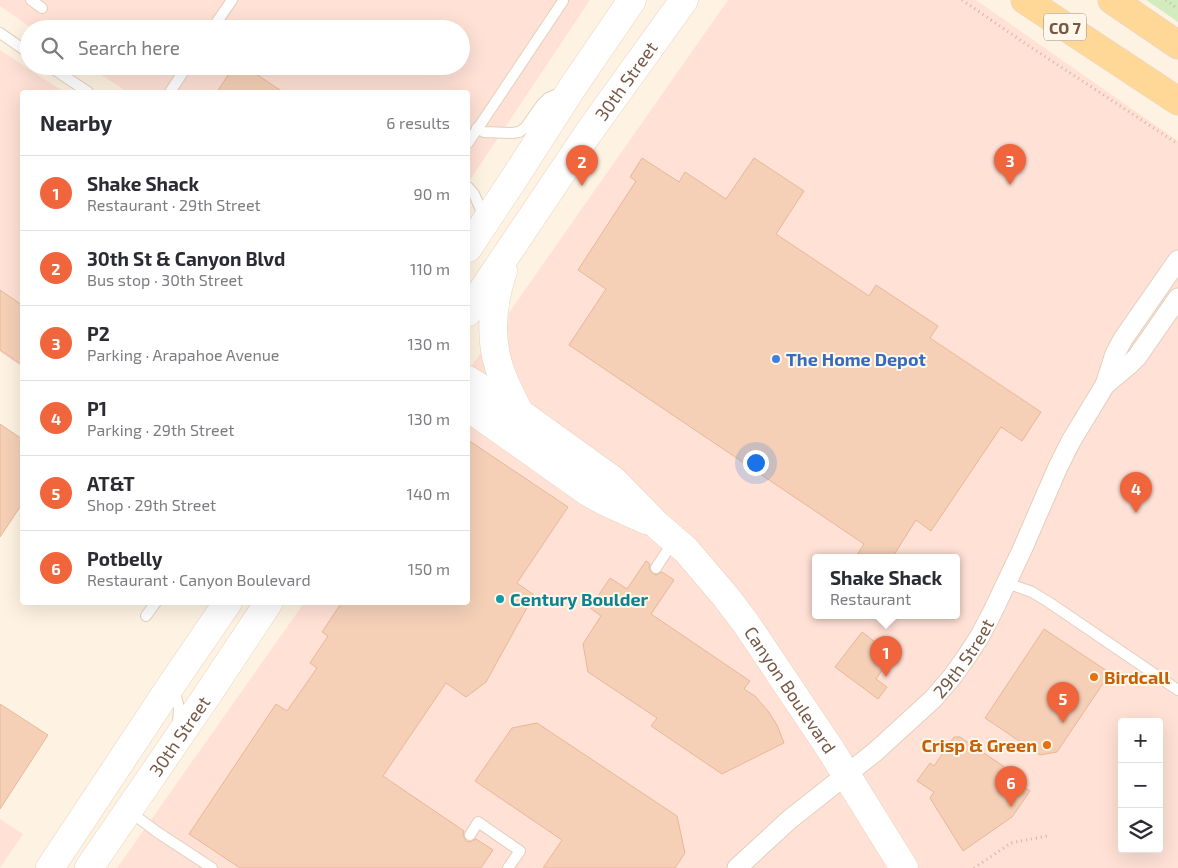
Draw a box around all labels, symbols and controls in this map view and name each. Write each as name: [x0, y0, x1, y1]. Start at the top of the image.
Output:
road number: CO 7: [1044, 14, 1086, 41]
search box: [20, 20, 470, 75]
icon: search: [38, 34, 66, 62]
text: Search here: [78, 36, 180, 59]
street label: 30th Street: [590, 37, 662, 125]
text: Nearby: [40, 110, 112, 135]
text: 6 results: [386, 113, 450, 132]
pin: 3: [994, 144, 1026, 185]
pin: 2: [566, 145, 598, 186]
text: Shake Shack: [87, 172, 199, 195]
text: 1: [53, 184, 59, 203]
text: 90 m: [414, 184, 450, 203]
text: Restaurant · 29th Street: [87, 195, 261, 214]
text: 30th St & Canyon Blvd: [87, 247, 285, 270]
text: 2: [51, 259, 61, 278]
text: 110 m: [410, 259, 450, 278]
text: Bus stop · 30th Street: [87, 270, 243, 289]
text: P2: [87, 322, 110, 345]
text: 3: [51, 334, 61, 353]
text: 130 m: [408, 334, 450, 353]
text: Parking · Arapahoe Avenue: [87, 345, 279, 364]
place label: The Home Depot: [786, 348, 926, 370]
marker: The Home Depot: [770, 353, 782, 365]
text: P1: [87, 397, 107, 420]
text: 4: [51, 409, 61, 428]
text: 130 m: [408, 409, 450, 428]
text: Parking · 29th Street: [87, 420, 234, 439]
your location: [743, 450, 769, 476]
text: AT&T: [87, 472, 135, 495]
pin: 4: [1120, 472, 1152, 513]
text: 5: [52, 484, 60, 503]
text: 140 m: [407, 484, 450, 503]
text: Shop · 29th Street: [87, 495, 216, 514]
text: Potbelly: [87, 547, 162, 570]
popup: [812, 554, 960, 619]
text: 6: [51, 559, 61, 578]
text: 150 m: [408, 559, 450, 578]
text: Shake Shack: [830, 566, 942, 589]
text: Restaurant · Canyon Boulevard: [87, 570, 311, 589]
place label: Century Boulder: [510, 588, 649, 610]
text: Restaurant: [830, 589, 911, 608]
marker: Century Boulder: [494, 593, 506, 605]
street label: 29th Street: [928, 615, 998, 702]
street label: Canyon Boulevard: [740, 622, 841, 757]
pin: 1: [870, 636, 902, 677]
place label: Birdcall: [1104, 666, 1170, 688]
marker: Birdcall: [1088, 671, 1100, 683]
pin: 5: [1047, 682, 1079, 723]
street label: 30th Street: [144, 692, 215, 780]
map controls: [1118, 718, 1163, 853]
button: +: [1118, 718, 1163, 763]
place label: Crisp & Green: [922, 734, 1037, 756]
marker: Crisp & Green: [1041, 739, 1053, 751]
button: −: [1118, 763, 1163, 808]
pin: 6: [995, 766, 1027, 807]
button: layers: [1118, 808, 1163, 853]

